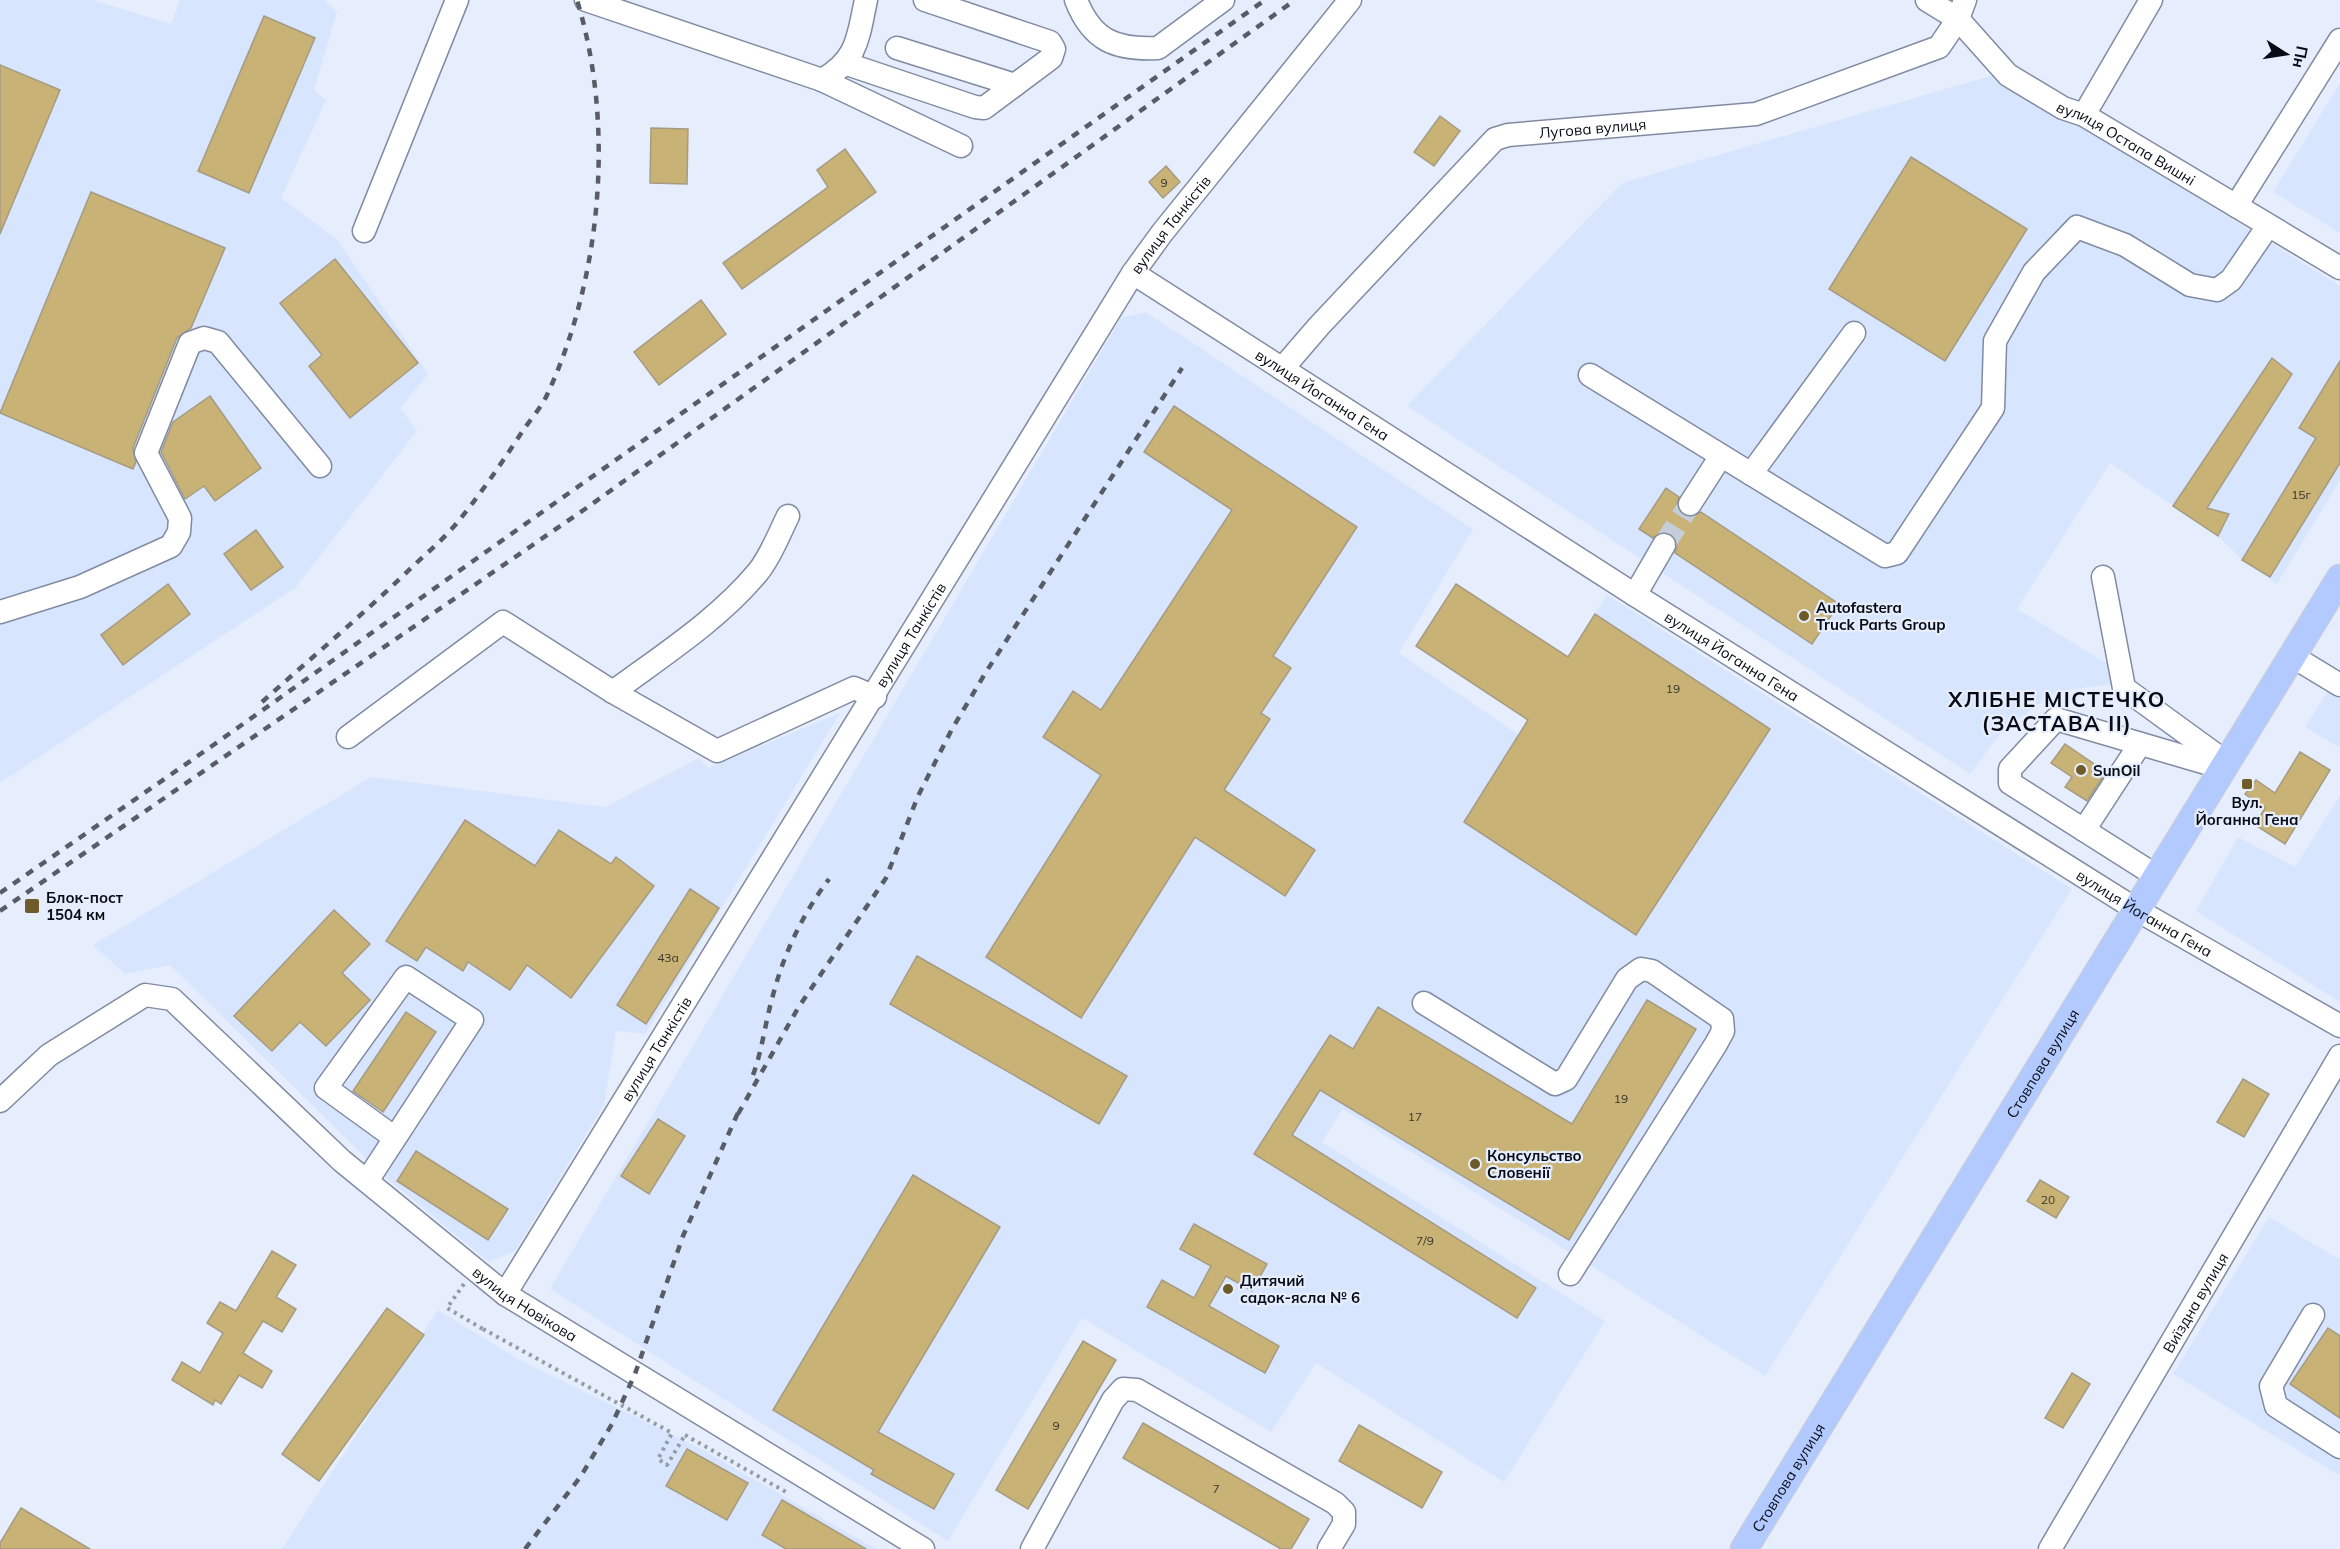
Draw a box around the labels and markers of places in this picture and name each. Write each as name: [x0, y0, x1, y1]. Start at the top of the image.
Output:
place label: Autofastera Truck Parts Group: [1816, 598, 1945, 634]
marker: Autofastera Truck Parts Group: [1797, 609, 1811, 623]
place label: SunOil: [2093, 761, 2140, 780]
marker: SunOil: [2074, 763, 2088, 777]
marker: Вул. Йоганна Гена: [2240, 777, 2254, 791]
place label: Вул. Йоганна Гена: [2195, 793, 2299, 829]
place label: Блок-пост 1504 км: [46, 888, 124, 924]
marker: Блок-пост 1504 км: [23, 897, 41, 915]
place label: Консульство Словенії: [1487, 1146, 1582, 1182]
marker: Консульство Словенії: [1468, 1157, 1482, 1171]
place label: Дитячий садок-ясла № 6: [1240, 1271, 1360, 1307]
marker: Дитячий садок-ясла № 6: [1221, 1282, 1235, 1296]

